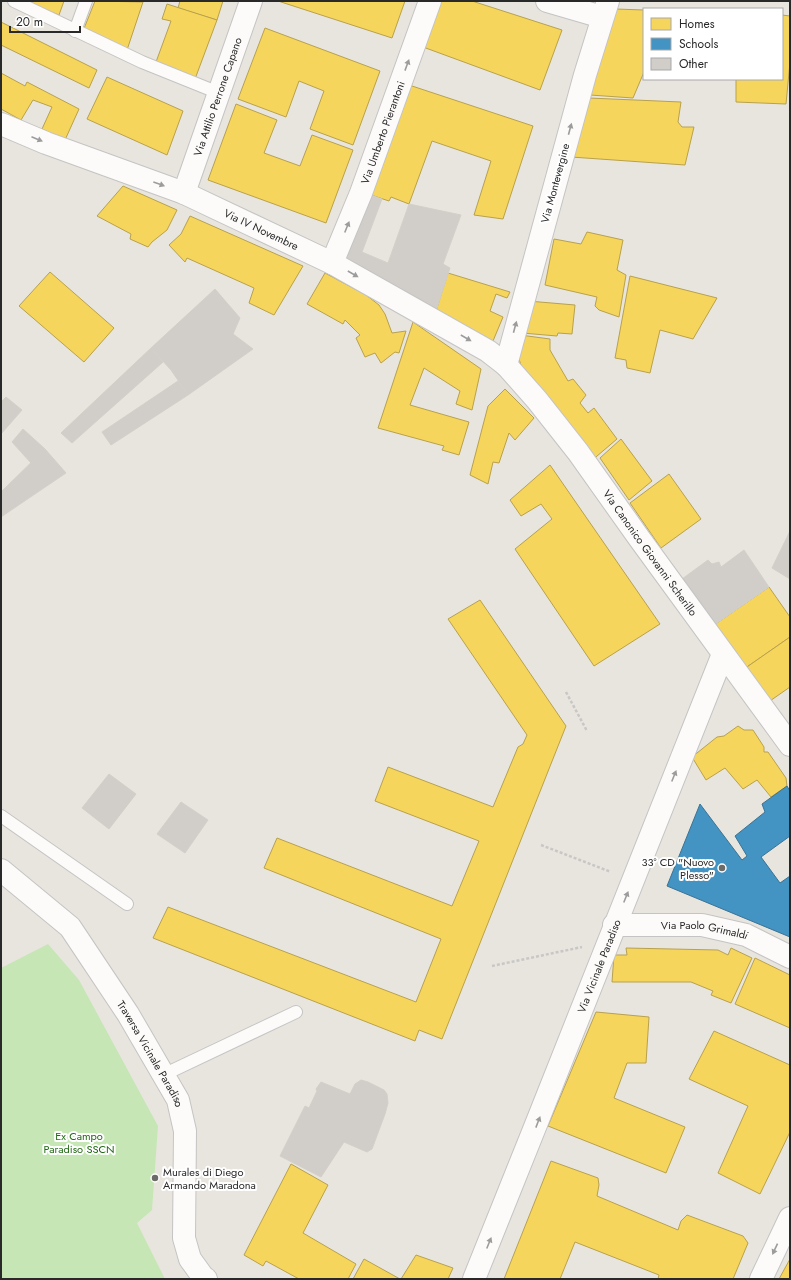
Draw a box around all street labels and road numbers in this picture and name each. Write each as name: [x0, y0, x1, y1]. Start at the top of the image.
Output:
street label: Via Attilio Perrone Capano: [190, 35, 246, 158]
street label: Via Umberto Pierantoni: [357, 79, 409, 186]
street label: Via Montevergine: [537, 141, 573, 225]
street label: Via IV Novembre: [221, 205, 301, 254]
street label: Via Canonico Giovanni Scherillo: [599, 486, 701, 619]
street label: Via Vicinale Paradiso: [573, 917, 625, 1015]
street label: Via Paolo Grimaldi: [661, 917, 752, 943]
street label: Traversa Vicinale Paradiso: [113, 997, 187, 1109]

